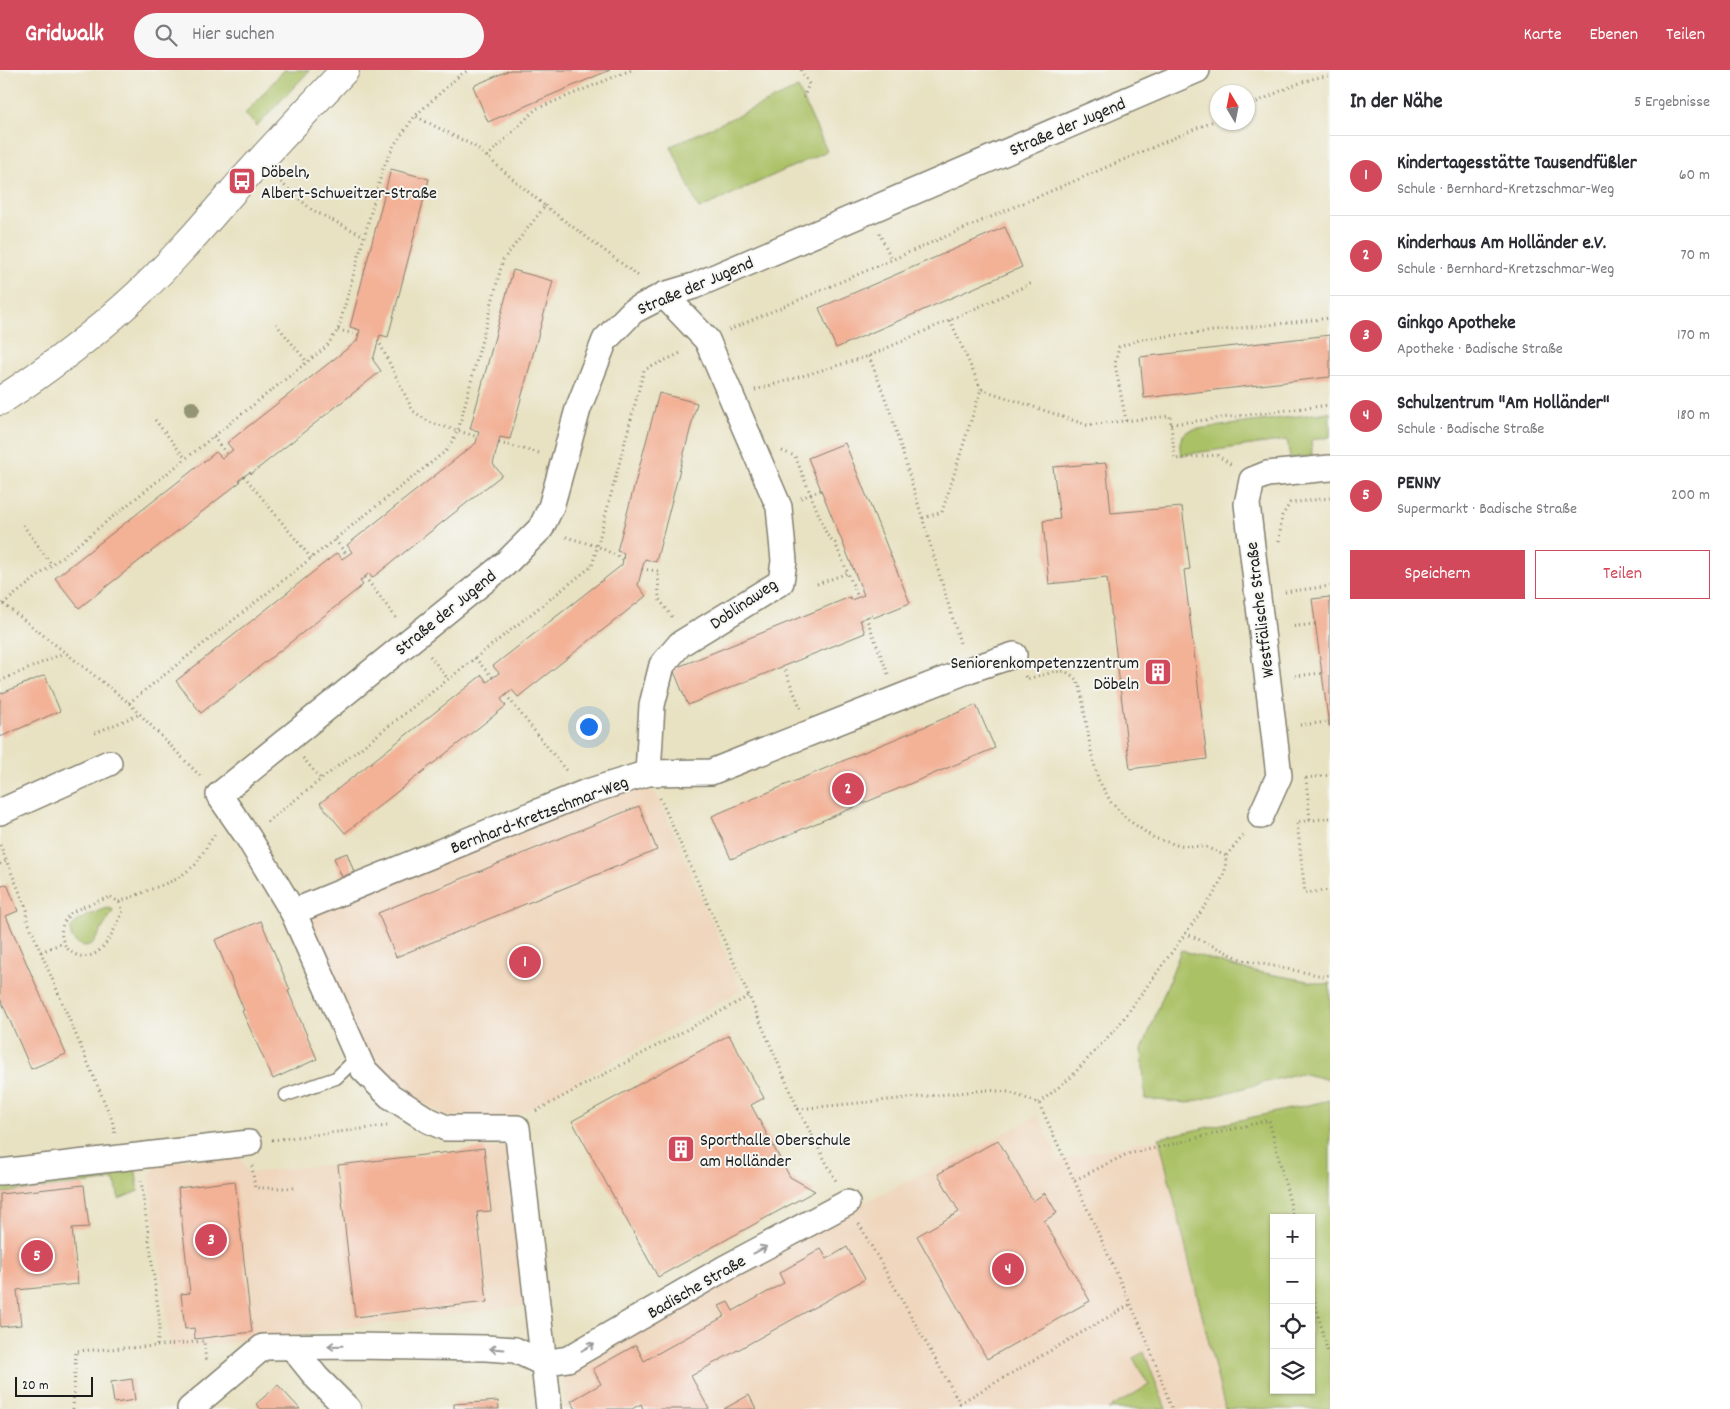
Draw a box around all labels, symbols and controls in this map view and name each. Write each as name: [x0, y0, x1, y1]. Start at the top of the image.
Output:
search box: [134, 13, 484, 58]
text: Gridwalk: [25, 18, 104, 52]
icon: search: [152, 21, 180, 49]
text: Hier suchen: [192, 22, 275, 49]
text: Karte: [1524, 23, 1562, 48]
text: Ebenen: [1590, 23, 1638, 48]
text: Teilen: [1666, 23, 1705, 48]
north arrow: [1210, 85, 1255, 130]
text: In der Nähe: [1350, 88, 1442, 118]
text: 5 Ergebnisse: [1634, 91, 1710, 114]
street label: Straße der Jugend: [1006, 93, 1130, 164]
text: Kindertagesstätte Tausendfüßler: [1397, 151, 1637, 178]
place label: Döbeln, Albert-Schweitzer-Straße: [261, 161, 437, 207]
text: 1: [1364, 164, 1368, 187]
text: 60 m: [1679, 164, 1710, 187]
bus stop icon: Döbeln, Albert-Schweitzer-Straße: [227, 166, 257, 196]
text: Schule · Bernhard-Kretzschmar-Weg: [1397, 178, 1614, 201]
text: Kinderhaus Am Holländer e.V.: [1397, 231, 1606, 258]
text: 2: [1363, 244, 1370, 267]
text: 70 m: [1680, 244, 1710, 267]
street label: Straße der Jugend: [634, 252, 758, 323]
text: Schule · Bernhard-Kretzschmar-Weg: [1397, 258, 1614, 281]
text: Ginkgo Apotheke: [1397, 311, 1516, 338]
text: 3: [1362, 324, 1370, 347]
text: 170 m: [1677, 324, 1710, 347]
text: Apotheke · Badische Straße: [1397, 338, 1563, 361]
text: Schulzentrum "Am Holländer": [1397, 391, 1610, 418]
text: 4: [1363, 404, 1369, 427]
text: 180 m: [1677, 404, 1710, 427]
text: Schule · Badische Straße: [1397, 418, 1544, 441]
text: PENNY: [1397, 471, 1440, 498]
text: 5: [1362, 484, 1370, 507]
text: 200 m: [1671, 484, 1710, 507]
text: Supermarkt · Badische Straße: [1397, 498, 1577, 521]
street label: Westfälische Straße: [1241, 540, 1282, 679]
button: Speichern: [1350, 550, 1525, 599]
button: Teilen: [1535, 550, 1710, 599]
street label: Straße der Jugend: [390, 565, 503, 663]
street label: Doblinaweg: [706, 573, 783, 637]
place label: Seniorenkompetenzzentrum Döbeln: [950, 652, 1139, 698]
building icon: Seniorenkompetenzzentrum Döbeln: [1143, 657, 1173, 687]
your location: [576, 714, 602, 740]
pin: 2: [832, 770, 864, 808]
street label: Bernhard-Kretzschmar-Weg: [447, 771, 633, 862]
pin: 1: [509, 943, 541, 981]
place label: Sporthalle Oberschule am Holländer: [700, 1129, 851, 1175]
building icon: Sporthalle Oberschule am Holländer: [666, 1134, 696, 1164]
map controls: [1270, 1214, 1315, 1394]
button: +: [1270, 1214, 1315, 1259]
pin: 3: [195, 1221, 227, 1259]
pin: 5: [21, 1237, 53, 1275]
one-way arrow: [752, 1245, 767, 1254]
street label: Badische Straße: [643, 1250, 751, 1326]
pin: 4: [992, 1250, 1024, 1288]
button: −: [1270, 1259, 1315, 1304]
button: locate: [1270, 1304, 1315, 1349]
one-way arrow: [327, 1342, 343, 1351]
one-way arrow: [581, 1342, 595, 1352]
one-way arrow: [489, 1344, 505, 1353]
button: layers: [1270, 1349, 1315, 1394]
scale bar: [15, 1374, 92, 1397]
text: 20 m: [22, 1376, 49, 1396]

